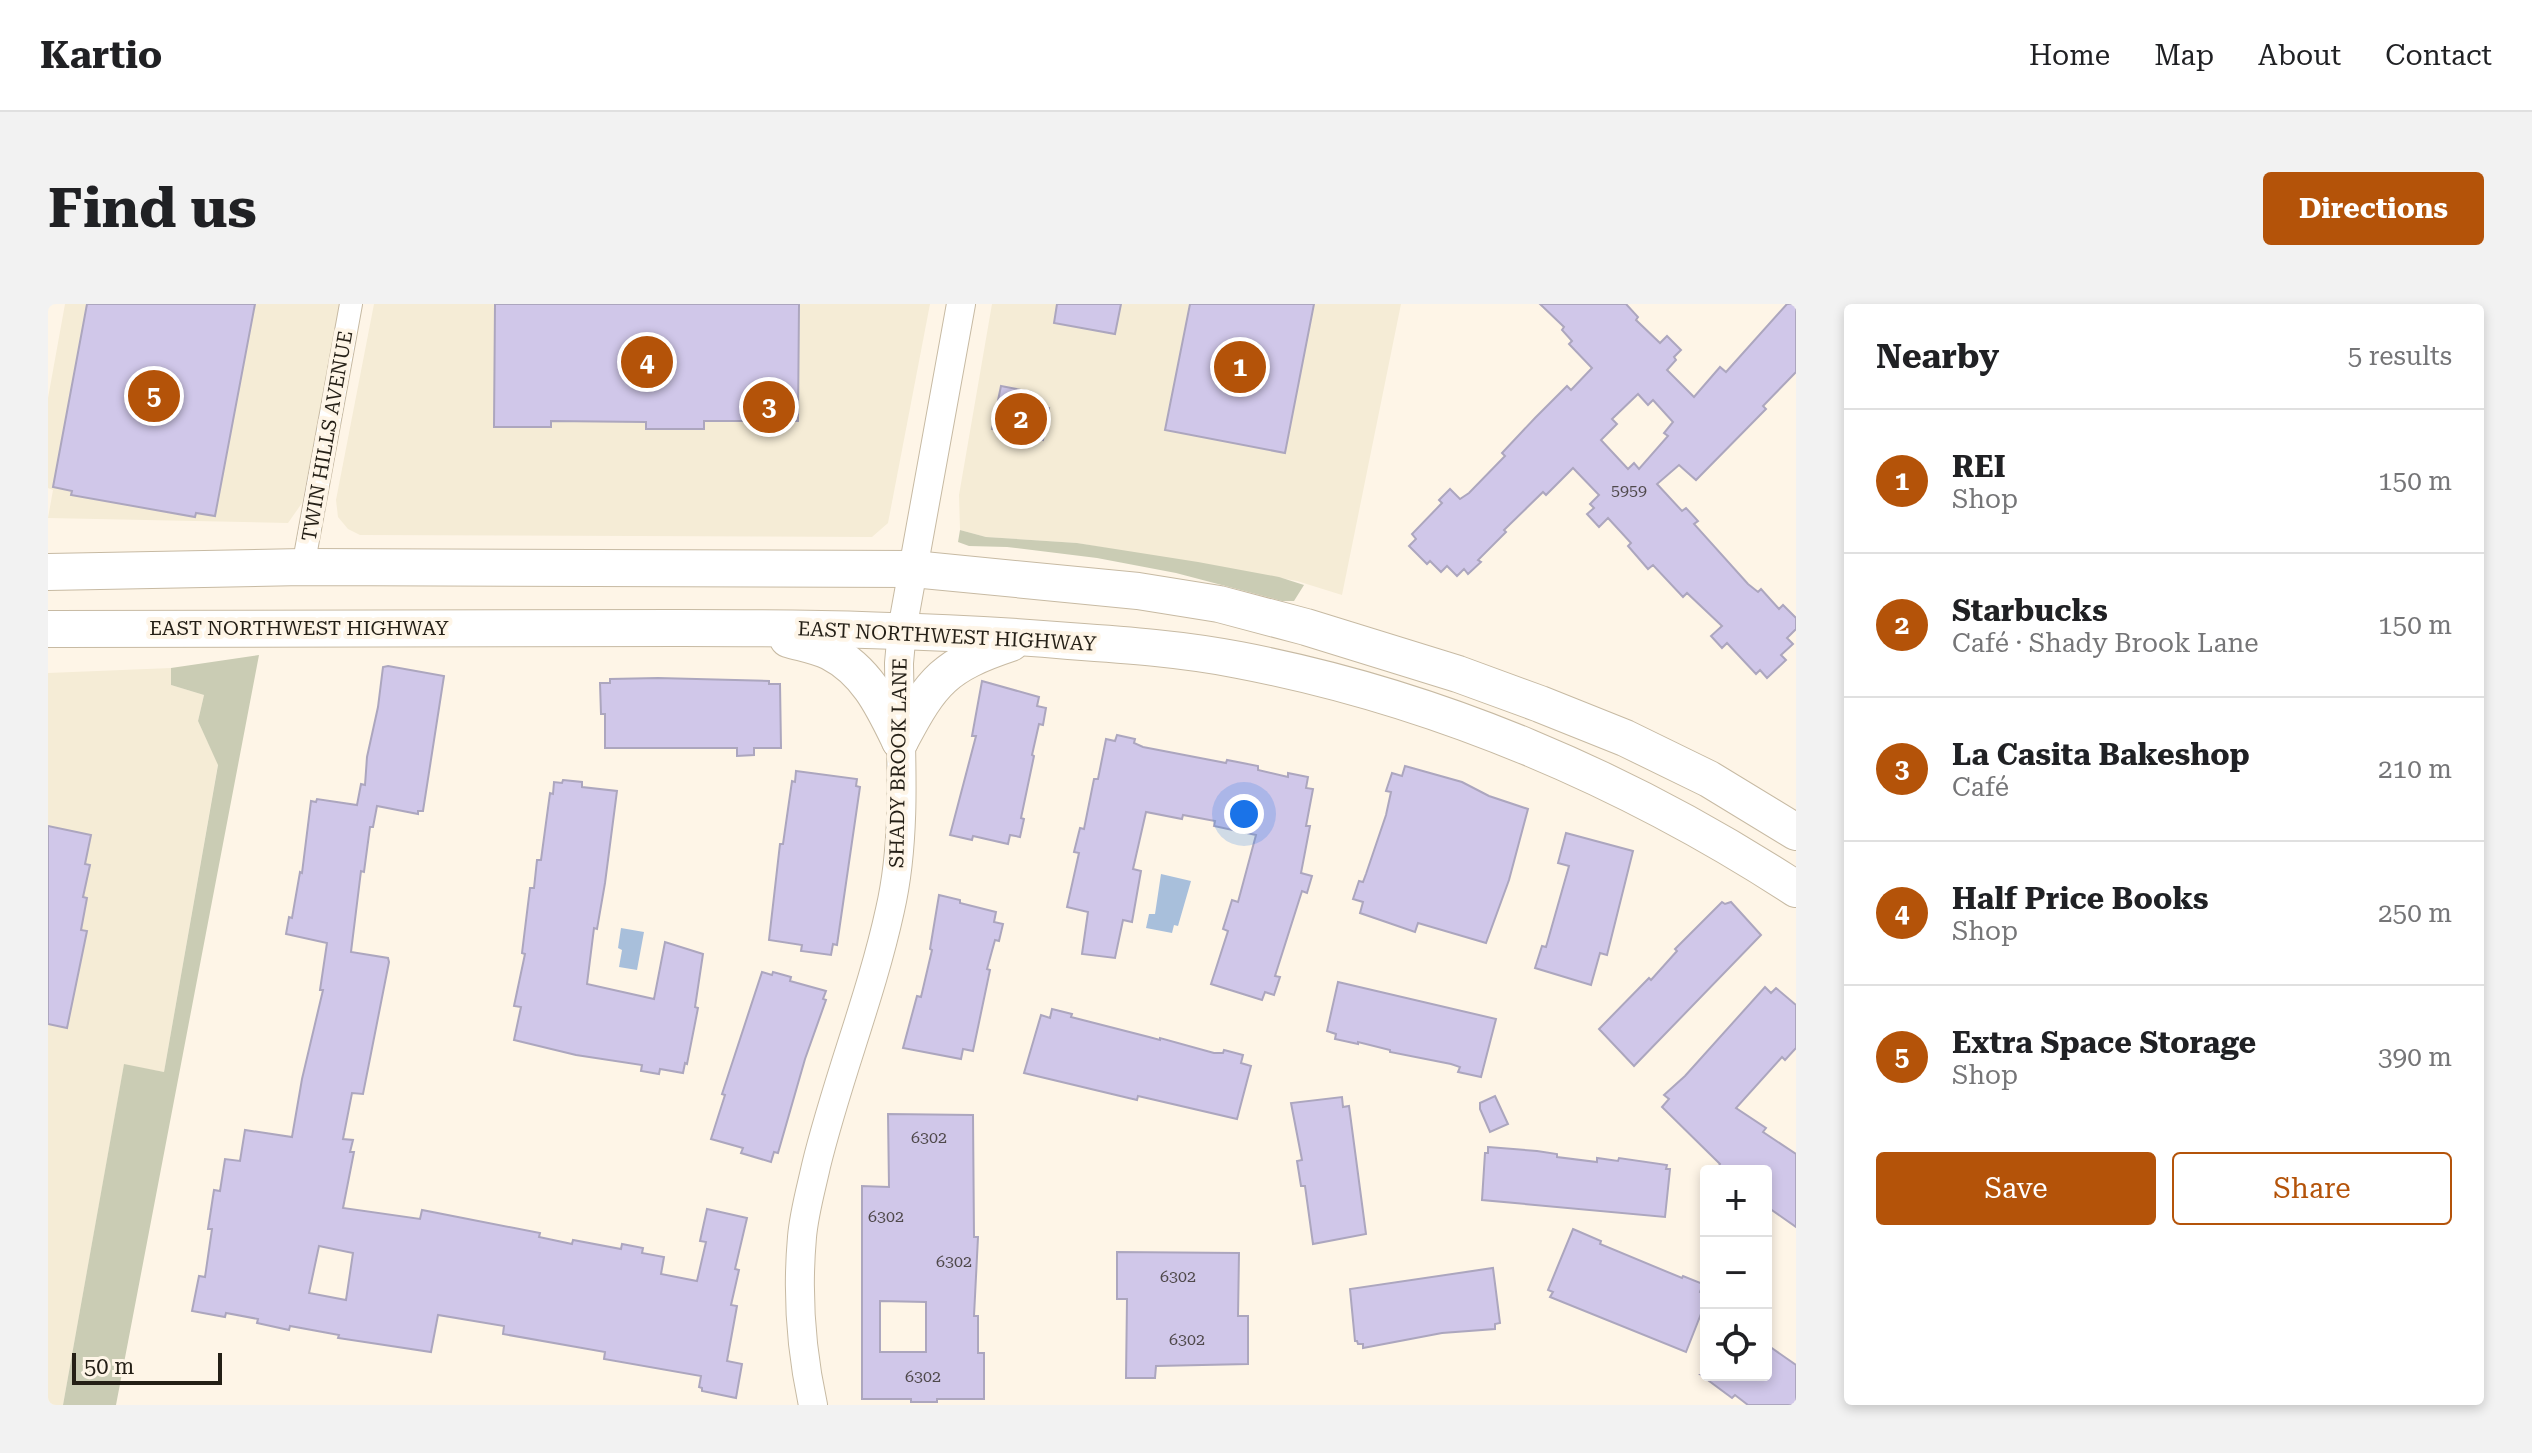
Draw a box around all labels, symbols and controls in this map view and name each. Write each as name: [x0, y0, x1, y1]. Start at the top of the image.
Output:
text: Kartio: [40, 33, 162, 77]
text: Home: [2029, 39, 2110, 72]
text: Map: [2154, 39, 2214, 72]
text: About: [2258, 39, 2341, 72]
text: Contact: [2385, 39, 2492, 72]
button: Directions: [2263, 172, 2484, 245]
text: Find us: [48, 175, 257, 241]
street label: TWIN HILLS AVENUE: [297, 329, 357, 543]
pin: 4: [621, 332, 673, 392]
text: Nearby: [1876, 336, 1999, 376]
pin: 1: [1214, 337, 1266, 397]
text: 5 results: [2348, 341, 2452, 371]
pin: 5: [128, 366, 180, 426]
pin: 3: [743, 377, 795, 437]
pin: 2: [995, 389, 1047, 449]
text: REI: [1952, 449, 2006, 484]
text: 1: [1895, 466, 1909, 496]
text: 150 m: [2378, 466, 2452, 496]
house number: 5959: [1611, 481, 1647, 500]
text: Shop: [1952, 484, 2018, 514]
text: Starbucks: [1952, 593, 2108, 628]
text: 2: [1895, 610, 1909, 640]
text: 150 m: [2378, 610, 2452, 640]
street label: EAST NORTHWEST HIGHWAY: [149, 616, 449, 640]
street label: EAST NORTHWEST HIGHWAY: [797, 616, 1097, 656]
text: Café · Shady Brook Lane: [1952, 628, 2259, 658]
street label: SHADY BROOK LANE: [884, 658, 912, 868]
text: La Casita Bakeshop: [1952, 737, 2250, 772]
text: 3: [1895, 754, 1909, 784]
text: 210 m: [2378, 754, 2452, 784]
text: Café: [1952, 772, 2009, 802]
your location: [1224, 794, 1264, 834]
text: Half Price Books: [1952, 881, 2209, 916]
text: 4: [1895, 898, 1909, 928]
text: 250 m: [2378, 898, 2452, 928]
text: Shop: [1952, 916, 2018, 946]
text: Extra Space Storage: [1952, 1025, 2256, 1060]
text: 5: [1895, 1042, 1909, 1072]
text: 390 m: [2378, 1042, 2452, 1072]
text: Shop: [1952, 1060, 2018, 1090]
house number: 6302: [911, 1128, 947, 1147]
button: Save: [1876, 1152, 2156, 1225]
button: Share: [2172, 1152, 2452, 1225]
map controls: [1700, 1165, 1772, 1381]
button: +: [1700, 1165, 1772, 1237]
house number: 6302: [868, 1207, 904, 1226]
button: −: [1700, 1237, 1772, 1309]
house number: 6302: [936, 1252, 972, 1271]
house number: 6302: [1160, 1267, 1196, 1286]
button: locate: [1700, 1309, 1772, 1381]
house number: 6302: [1169, 1330, 1205, 1349]
scale bar: [72, 1349, 222, 1385]
text: 50 m: [84, 1354, 134, 1379]
house number: 6302: [905, 1367, 941, 1386]

